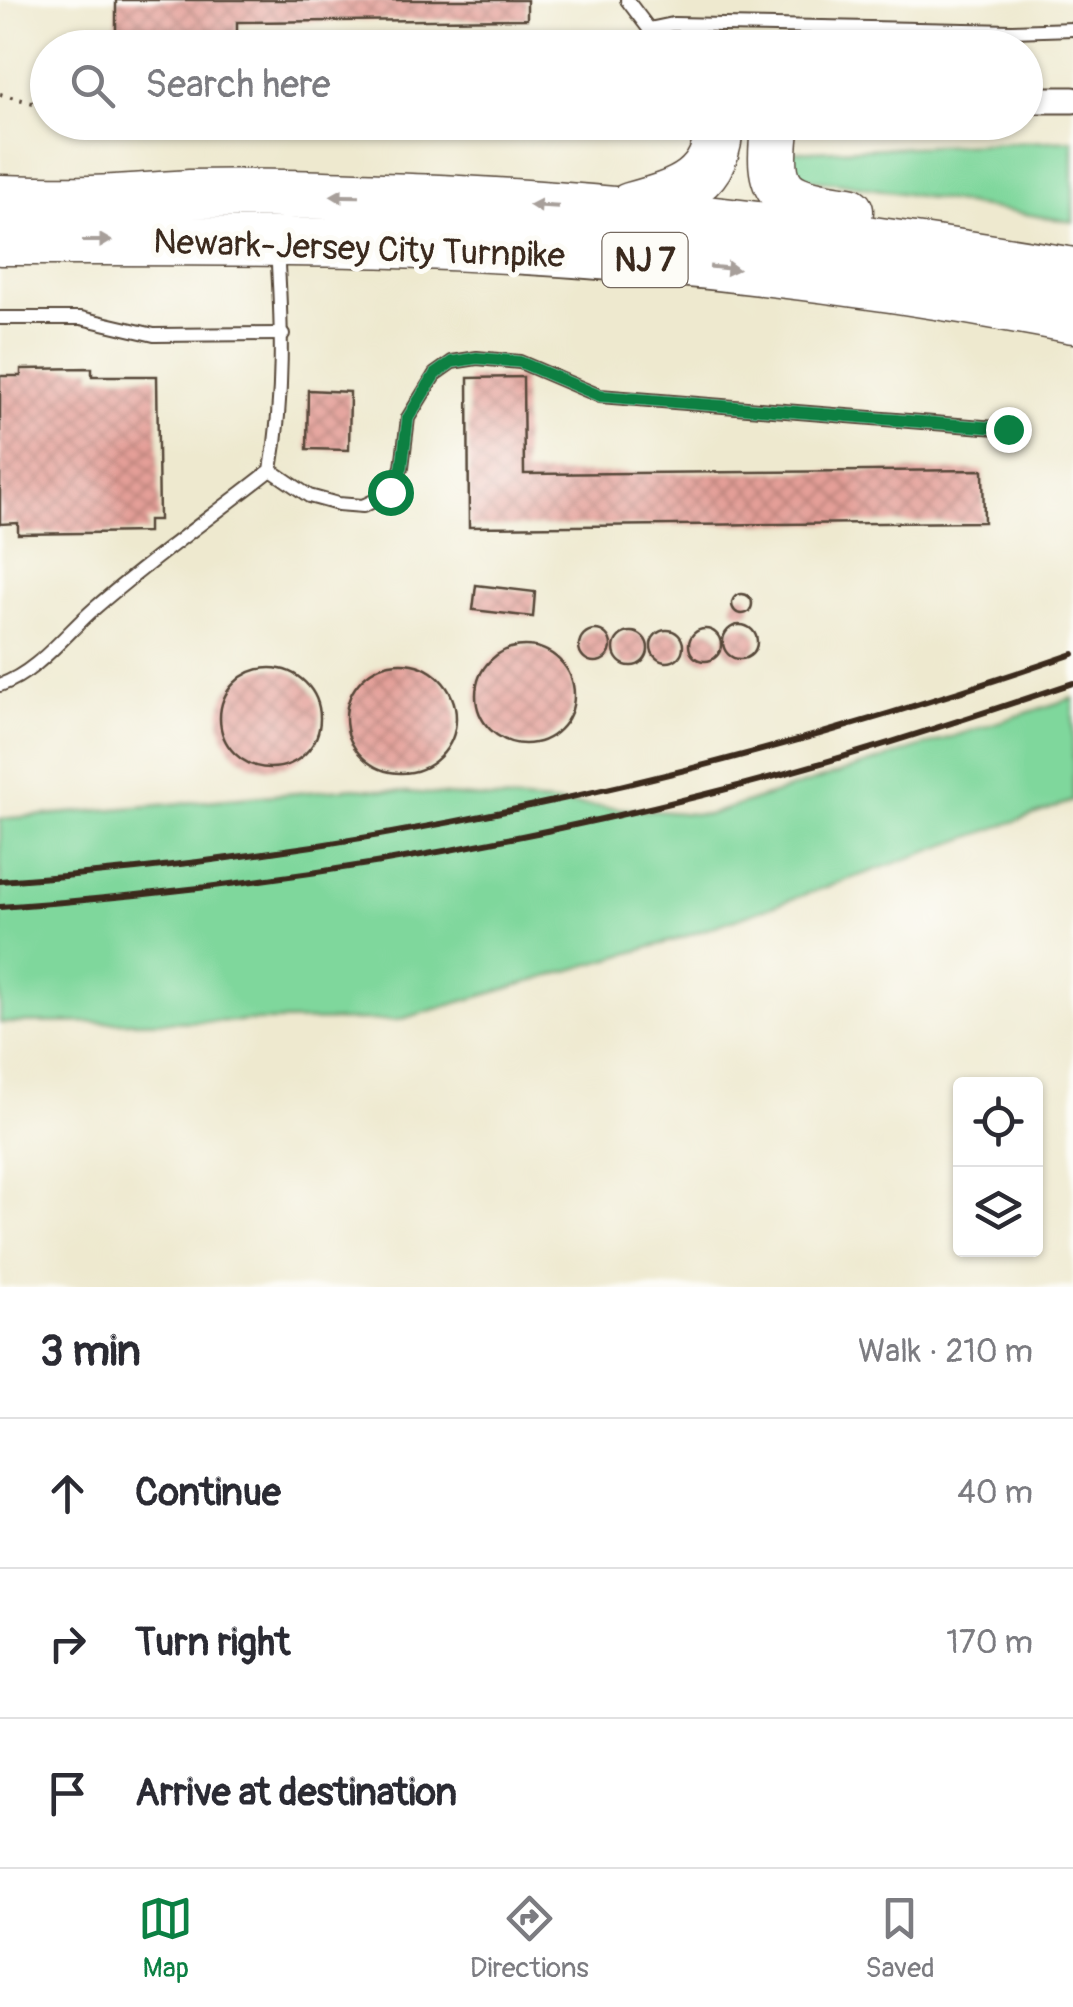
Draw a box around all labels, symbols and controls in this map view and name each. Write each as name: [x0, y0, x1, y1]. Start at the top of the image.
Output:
search box: [30, 30, 1043, 140]
icon: search: [65, 58, 120, 113]
text: Search here: [145, 61, 331, 109]
one-way arrow: [328, 188, 360, 204]
one-way arrow: [528, 198, 560, 214]
street label: Newark-Jersey City Turnpike: [152, 220, 566, 278]
one-way arrow: [82, 233, 114, 249]
road number: NJ 7: [602, 233, 688, 287]
one-way arrow: [708, 260, 740, 276]
route end: [986, 407, 1032, 453]
route start: [368, 470, 414, 516]
map controls: [953, 1077, 1043, 1257]
button: locate: [953, 1077, 1043, 1167]
button: layers: [953, 1167, 1043, 1257]
text: 3 min: [40, 1326, 141, 1378]
text: Walk · 210 m: [858, 1332, 1033, 1372]
icon: ahead: [40, 1466, 95, 1521]
text: Continue: [135, 1469, 281, 1517]
text: 40 m: [957, 1473, 1033, 1513]
icon: right: [40, 1616, 95, 1671]
text: Turn right: [135, 1619, 290, 1667]
text: 170 m: [946, 1623, 1033, 1663]
icon: arrive: [40, 1766, 95, 1821]
text: Arrive at destination: [135, 1769, 457, 1817]
tab: Map: [138, 1891, 193, 1986]
tab: Directions: [470, 1891, 589, 1986]
tab: Saved: [865, 1891, 935, 1986]

